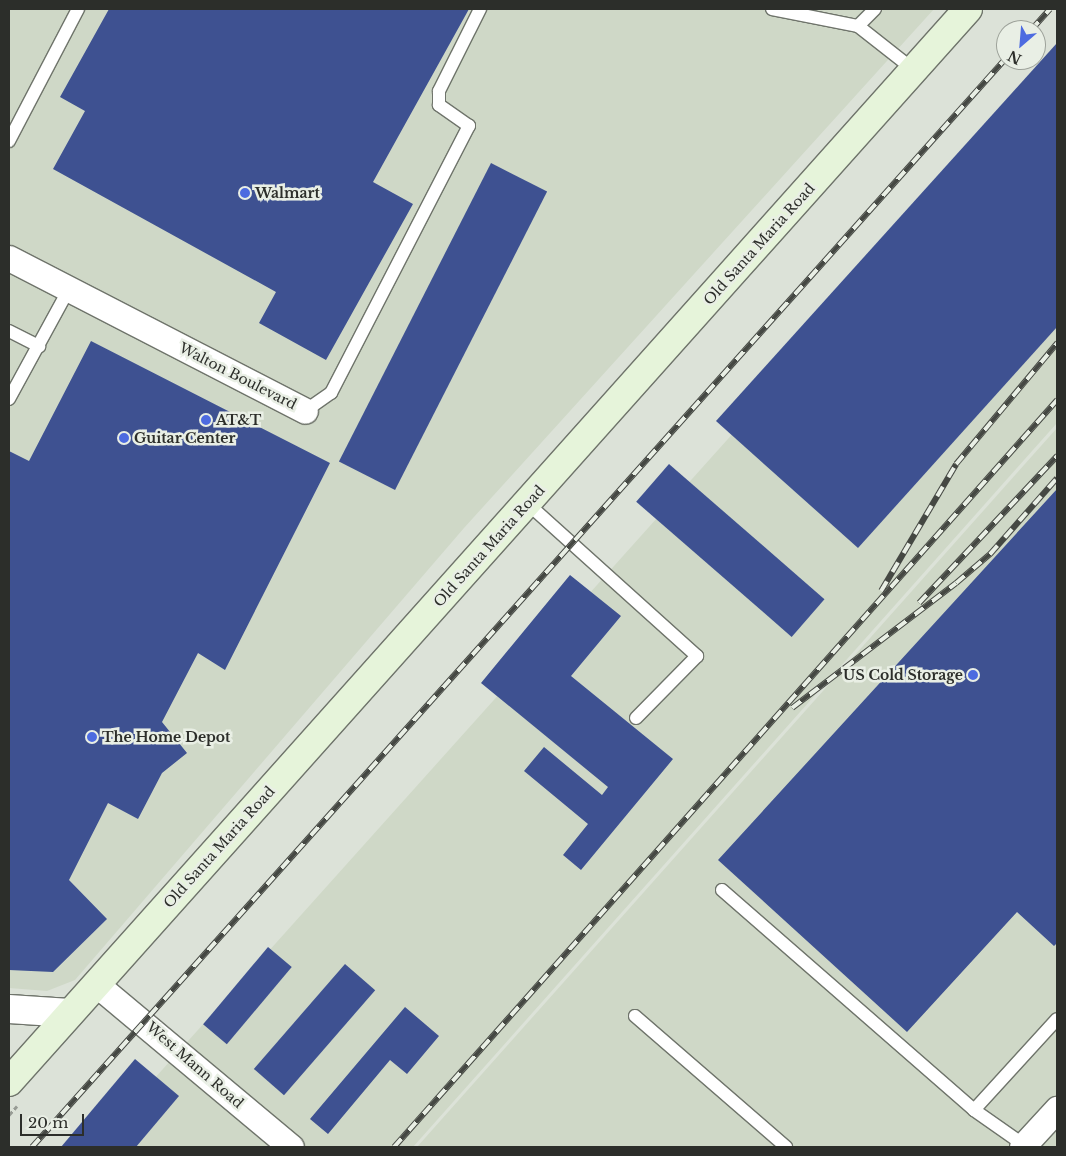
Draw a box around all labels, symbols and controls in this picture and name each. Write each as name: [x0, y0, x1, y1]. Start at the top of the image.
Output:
north arrow: [996, 20, 1046, 70]
text: N: [1005, 46, 1025, 68]
street label: Old Santa Maria Road: [700, 180, 818, 308]
place label: Walmart: [255, 185, 320, 201]
marker: Walmart: [239, 187, 251, 199]
street label: Walton Boulevard: [177, 339, 299, 413]
place label: AT&T: [216, 412, 261, 428]
marker: AT&T: [200, 414, 212, 426]
place label: Guitar Center: [134, 430, 236, 446]
marker: Guitar Center: [118, 432, 130, 444]
street label: Old Santa Maria Road: [430, 482, 548, 610]
place label: US Cold Storage: [843, 667, 963, 683]
marker: US Cold Storage: [967, 669, 979, 681]
place label: The Home Depot: [102, 729, 230, 745]
marker: The Home Depot: [86, 731, 98, 743]
street label: Old Santa Maria Road: [160, 783, 278, 911]
street label: West Mann Road: [143, 1018, 247, 1112]
scale bar: [22, 1104, 86, 1136]
text: 20 m: [28, 1113, 68, 1132]

